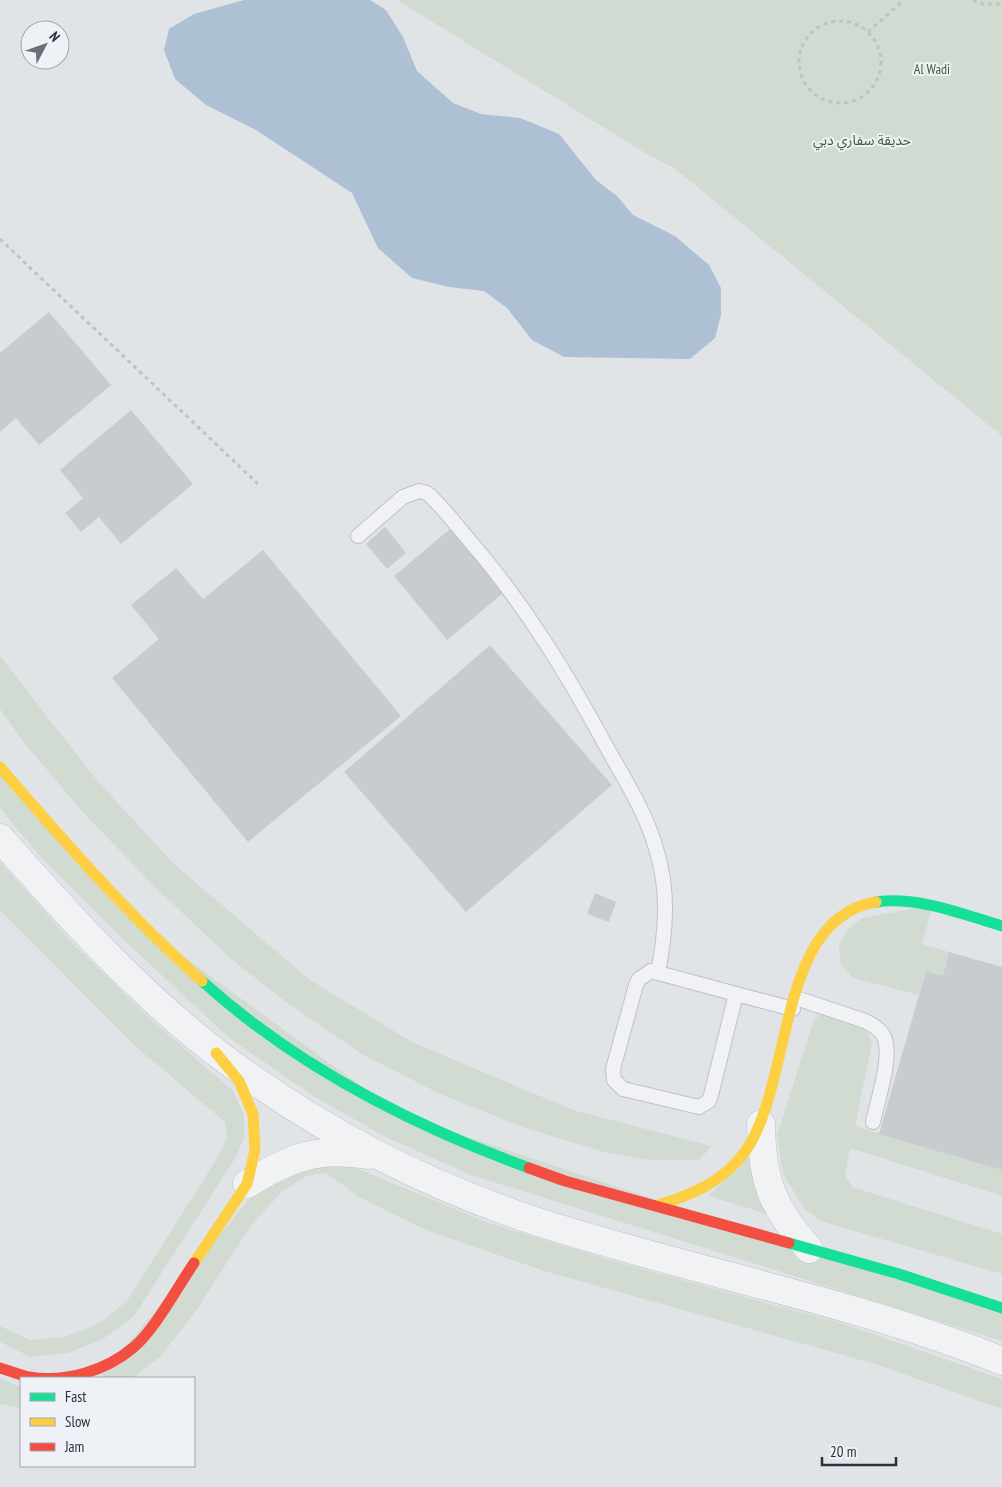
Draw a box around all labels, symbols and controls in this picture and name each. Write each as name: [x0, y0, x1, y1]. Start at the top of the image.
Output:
north arrow: [20, 20, 70, 70]
text: N: [46, 28, 64, 45]
park label: Al Wadi: [914, 60, 950, 78]
park label: حديقة سفاري دبي: [813, 131, 911, 151]
legend: [20, 1377, 195, 1467]
text: Fast: [65, 1387, 86, 1406]
text: Slow: [65, 1412, 90, 1431]
scale bar: [822, 1434, 896, 1466]
text: Jam: [64, 1437, 84, 1456]
text: 20 m: [830, 1442, 856, 1461]

